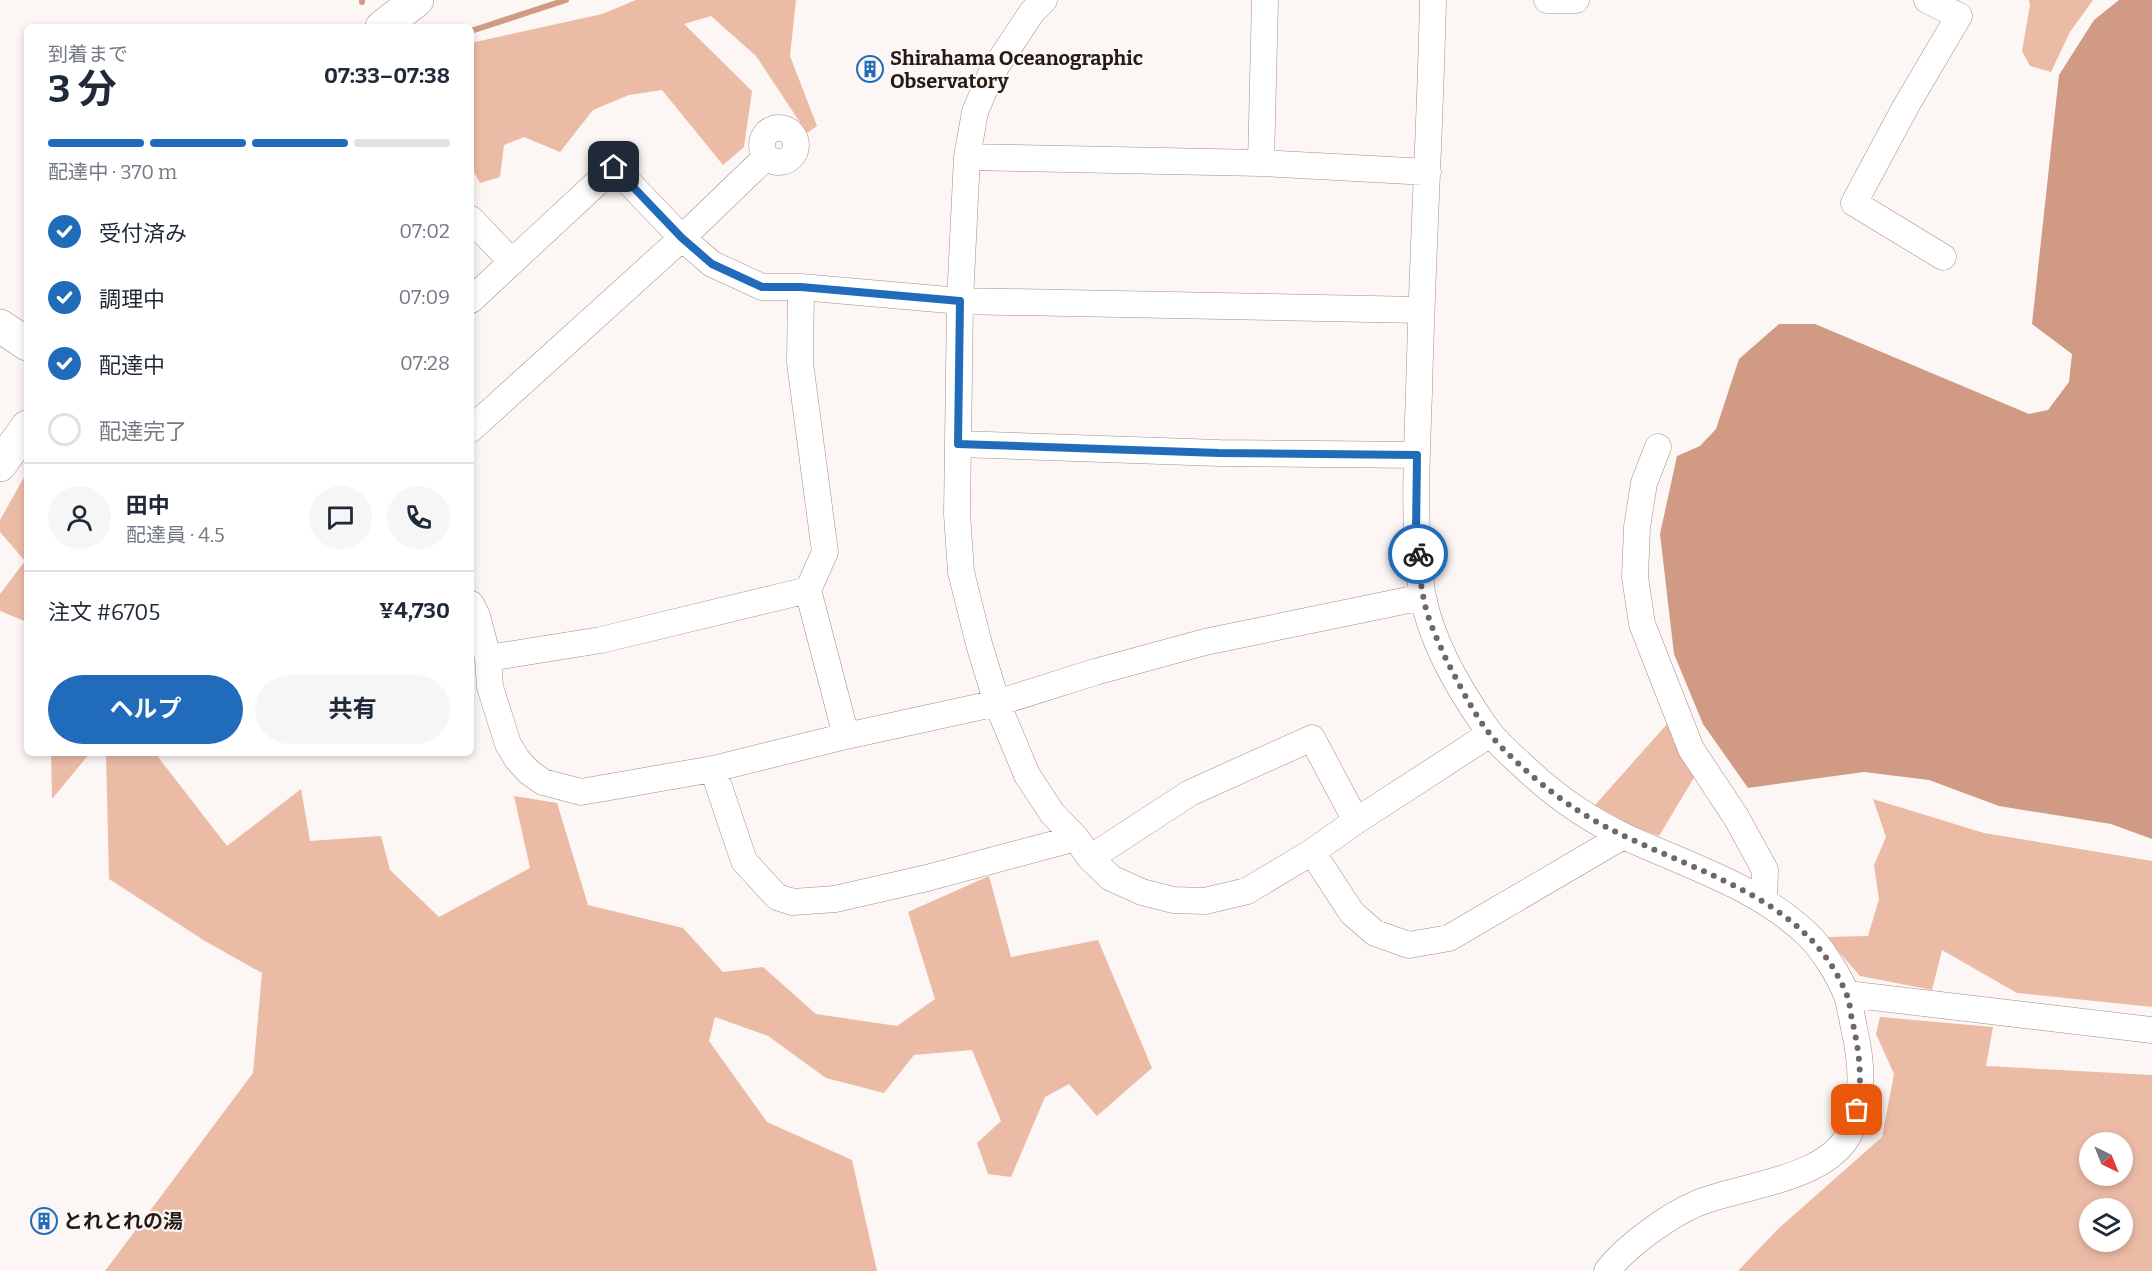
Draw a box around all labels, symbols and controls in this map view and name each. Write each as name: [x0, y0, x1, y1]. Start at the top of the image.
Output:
text: 到着まで: [48, 42, 128, 66]
place label: Shirahama Oceanographic Observatory: [890, 46, 1143, 93]
building icon: Shirahama Oceanographic Observatory: [855, 54, 885, 84]
text: 07:33–07:38: [324, 62, 450, 89]
text: 3 分: [48, 66, 116, 112]
pin: [588, 141, 639, 192]
icon: home: [597, 150, 630, 183]
text: 配達中 · 370 m: [48, 160, 177, 184]
icon: check: [48, 215, 81, 248]
text: 07:02: [399, 219, 450, 243]
text: 受付済み: [99, 220, 187, 247]
icon: check: [48, 281, 81, 314]
text: 07:09: [398, 285, 450, 309]
text: 調理中: [99, 286, 165, 313]
icon: check: [48, 347, 81, 380]
text: 07:28: [400, 351, 450, 375]
text: 配達中: [99, 352, 165, 379]
text: 配達完了: [99, 418, 187, 445]
button: person: [48, 486, 111, 549]
button: chat: [309, 486, 372, 549]
button: phone: [387, 486, 450, 549]
text: 田中: [126, 492, 170, 519]
text: 配達員 · 4.5: [126, 523, 225, 547]
courier: [1388, 524, 1448, 584]
icon: bike: [1402, 538, 1435, 571]
text: ¥4,730: [379, 597, 450, 624]
text: 注文 #6705: [48, 599, 160, 626]
button: ヘルプ: [48, 675, 243, 744]
button: 共有: [255, 675, 450, 744]
pin: [1831, 1084, 1882, 1135]
icon: bag: [1840, 1093, 1873, 1126]
north arrow: [2079, 1132, 2133, 1186]
map controls: [2079, 1132, 2133, 1252]
button: layers: [2079, 1198, 2133, 1252]
building icon: とれとれの湯: [29, 1206, 59, 1236]
place label: とれとれの湯: [63, 1209, 183, 1233]

